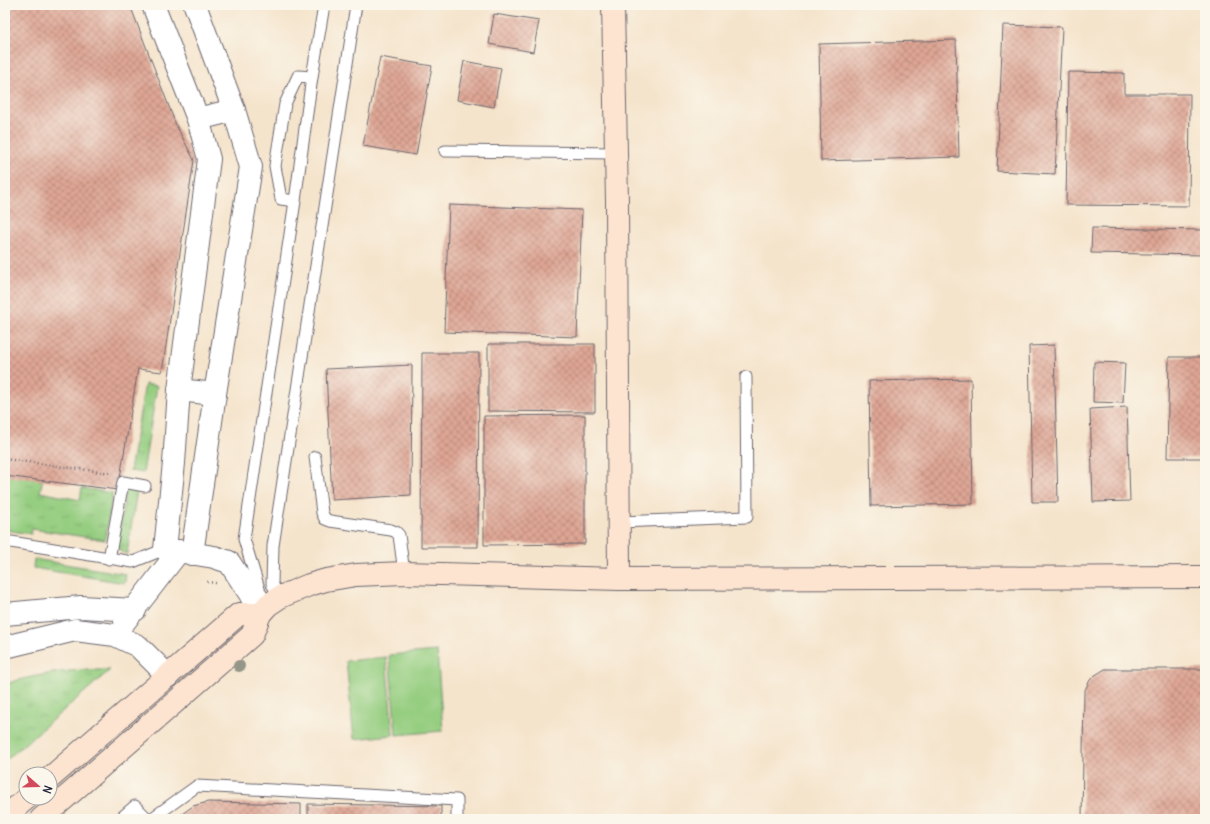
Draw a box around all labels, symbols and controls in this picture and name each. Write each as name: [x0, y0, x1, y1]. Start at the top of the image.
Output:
north arrow: [18, 766, 58, 806]
text: N: [40, 783, 55, 795]

